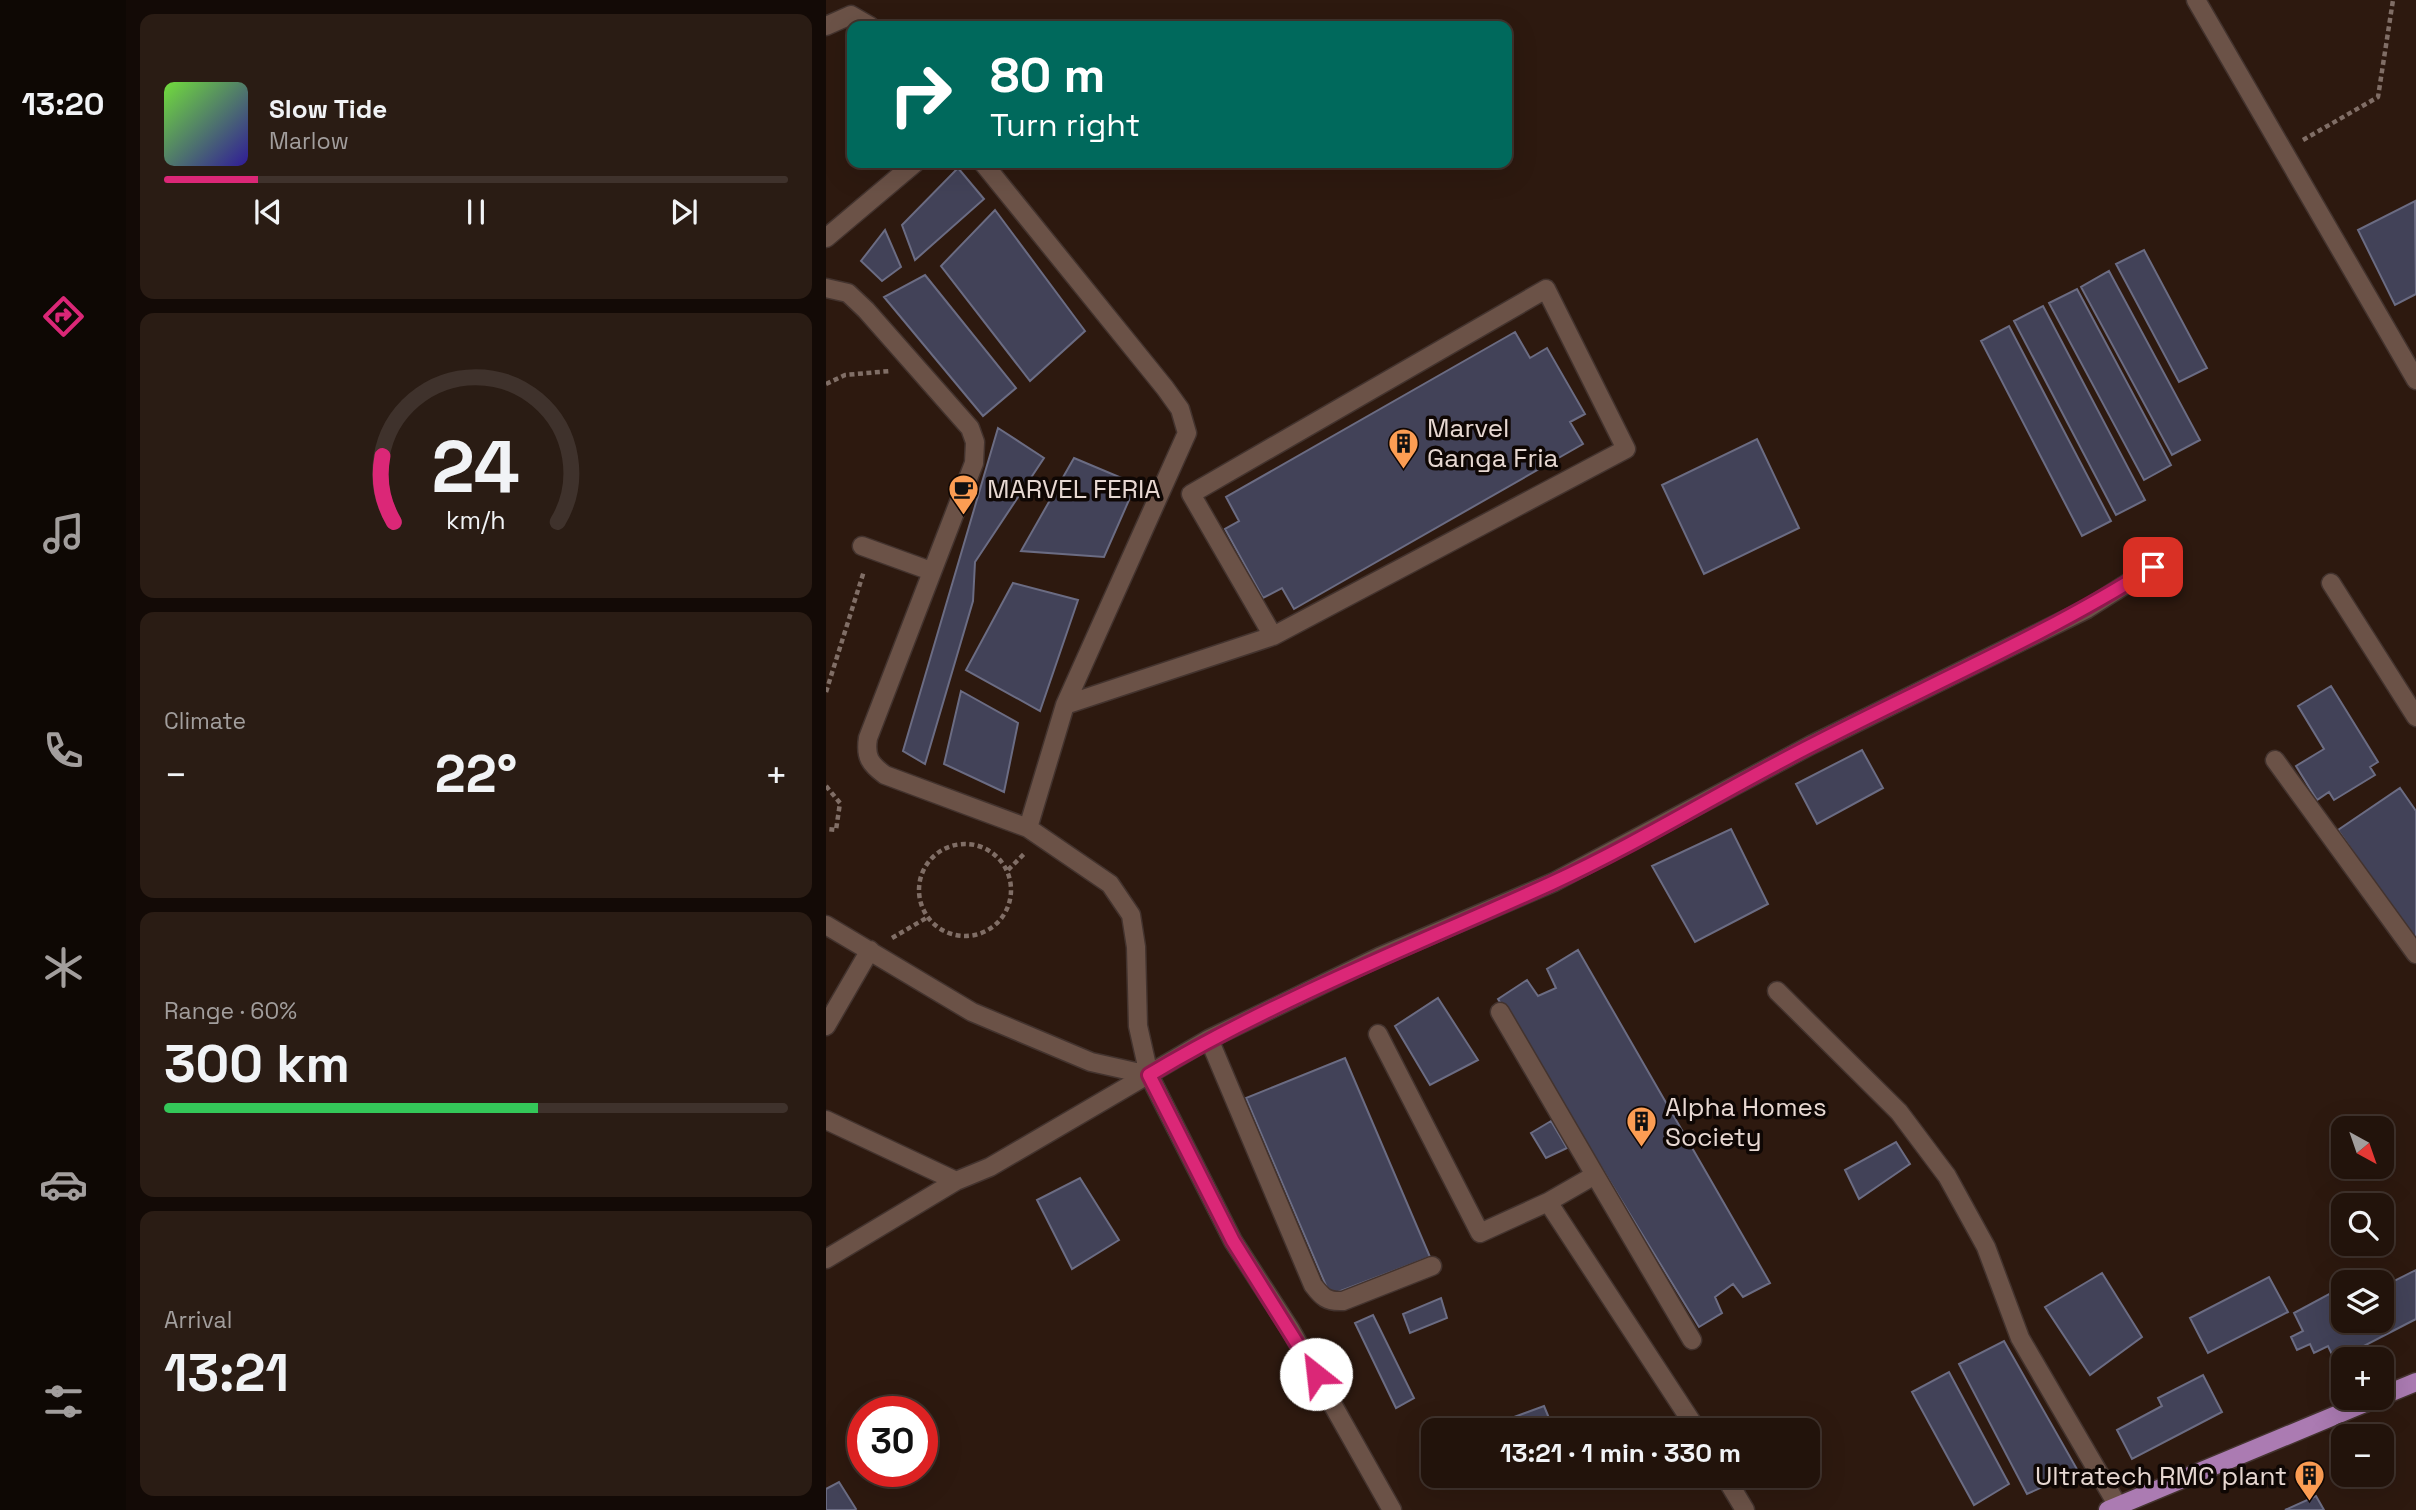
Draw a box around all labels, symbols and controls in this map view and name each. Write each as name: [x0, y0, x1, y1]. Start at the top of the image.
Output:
text: 80 m: [990, 44, 1105, 106]
icon: right: [875, 49, 966, 140]
text: 13:20: [21, 84, 105, 124]
text: Slow Tide: [269, 92, 387, 126]
text: Turn right: [990, 105, 1140, 145]
text: Marlow: [269, 126, 349, 156]
icon: previous: [249, 193, 287, 231]
icon: pause: [457, 193, 495, 231]
icon: next: [665, 193, 703, 231]
icon: directions: [39, 292, 88, 341]
place label: Marvel Ganga Fria: [1427, 411, 1559, 475]
text: 24: [432, 420, 520, 513]
building icon: Marvel Ganga Fria: [1387, 426, 1421, 470]
cafe icon: MARVEL FERIA: [947, 472, 981, 516]
place label: MARVEL FERIA: [987, 472, 1161, 506]
text: km/h: [446, 504, 506, 536]
icon: music: [39, 509, 88, 558]
pin: [2123, 537, 2183, 597]
icon: arrive: [2134, 548, 2172, 586]
text: Climate: [164, 706, 246, 736]
icon: phone: [39, 726, 88, 775]
text: 22°: [435, 741, 517, 807]
text: −: [164, 751, 188, 799]
text: +: [764, 751, 788, 799]
icon: climate: [39, 943, 88, 992]
text: Range · 60%: [164, 996, 297, 1026]
text: 300 km: [164, 1031, 350, 1097]
place label: Alpha Homes Society: [1665, 1090, 1827, 1154]
building icon: Alpha Homes Society: [1625, 1105, 1659, 1149]
north arrow: [2331, 1116, 2394, 1180]
map controls: [2331, 1116, 2394, 1487]
icon: car: [39, 1160, 88, 1209]
button: search: [2331, 1193, 2394, 1256]
button: layers: [2331, 1270, 2394, 1333]
text: Arrival: [164, 1305, 232, 1335]
position arrow: [1279, 1337, 1353, 1411]
text: 13:21: [164, 1340, 289, 1406]
button: +: [2331, 1347, 2394, 1410]
icon: filters: [39, 1377, 88, 1426]
speed limit sign: 30: [847, 1396, 938, 1487]
button: −: [2331, 1424, 2394, 1487]
text: 13:21 · 1 min · 330 m: [1500, 1436, 1741, 1470]
place label: Ultratech RMC plant: [2035, 1459, 2287, 1493]
building icon: Ultratech RMC plant: [2293, 1459, 2327, 1503]

